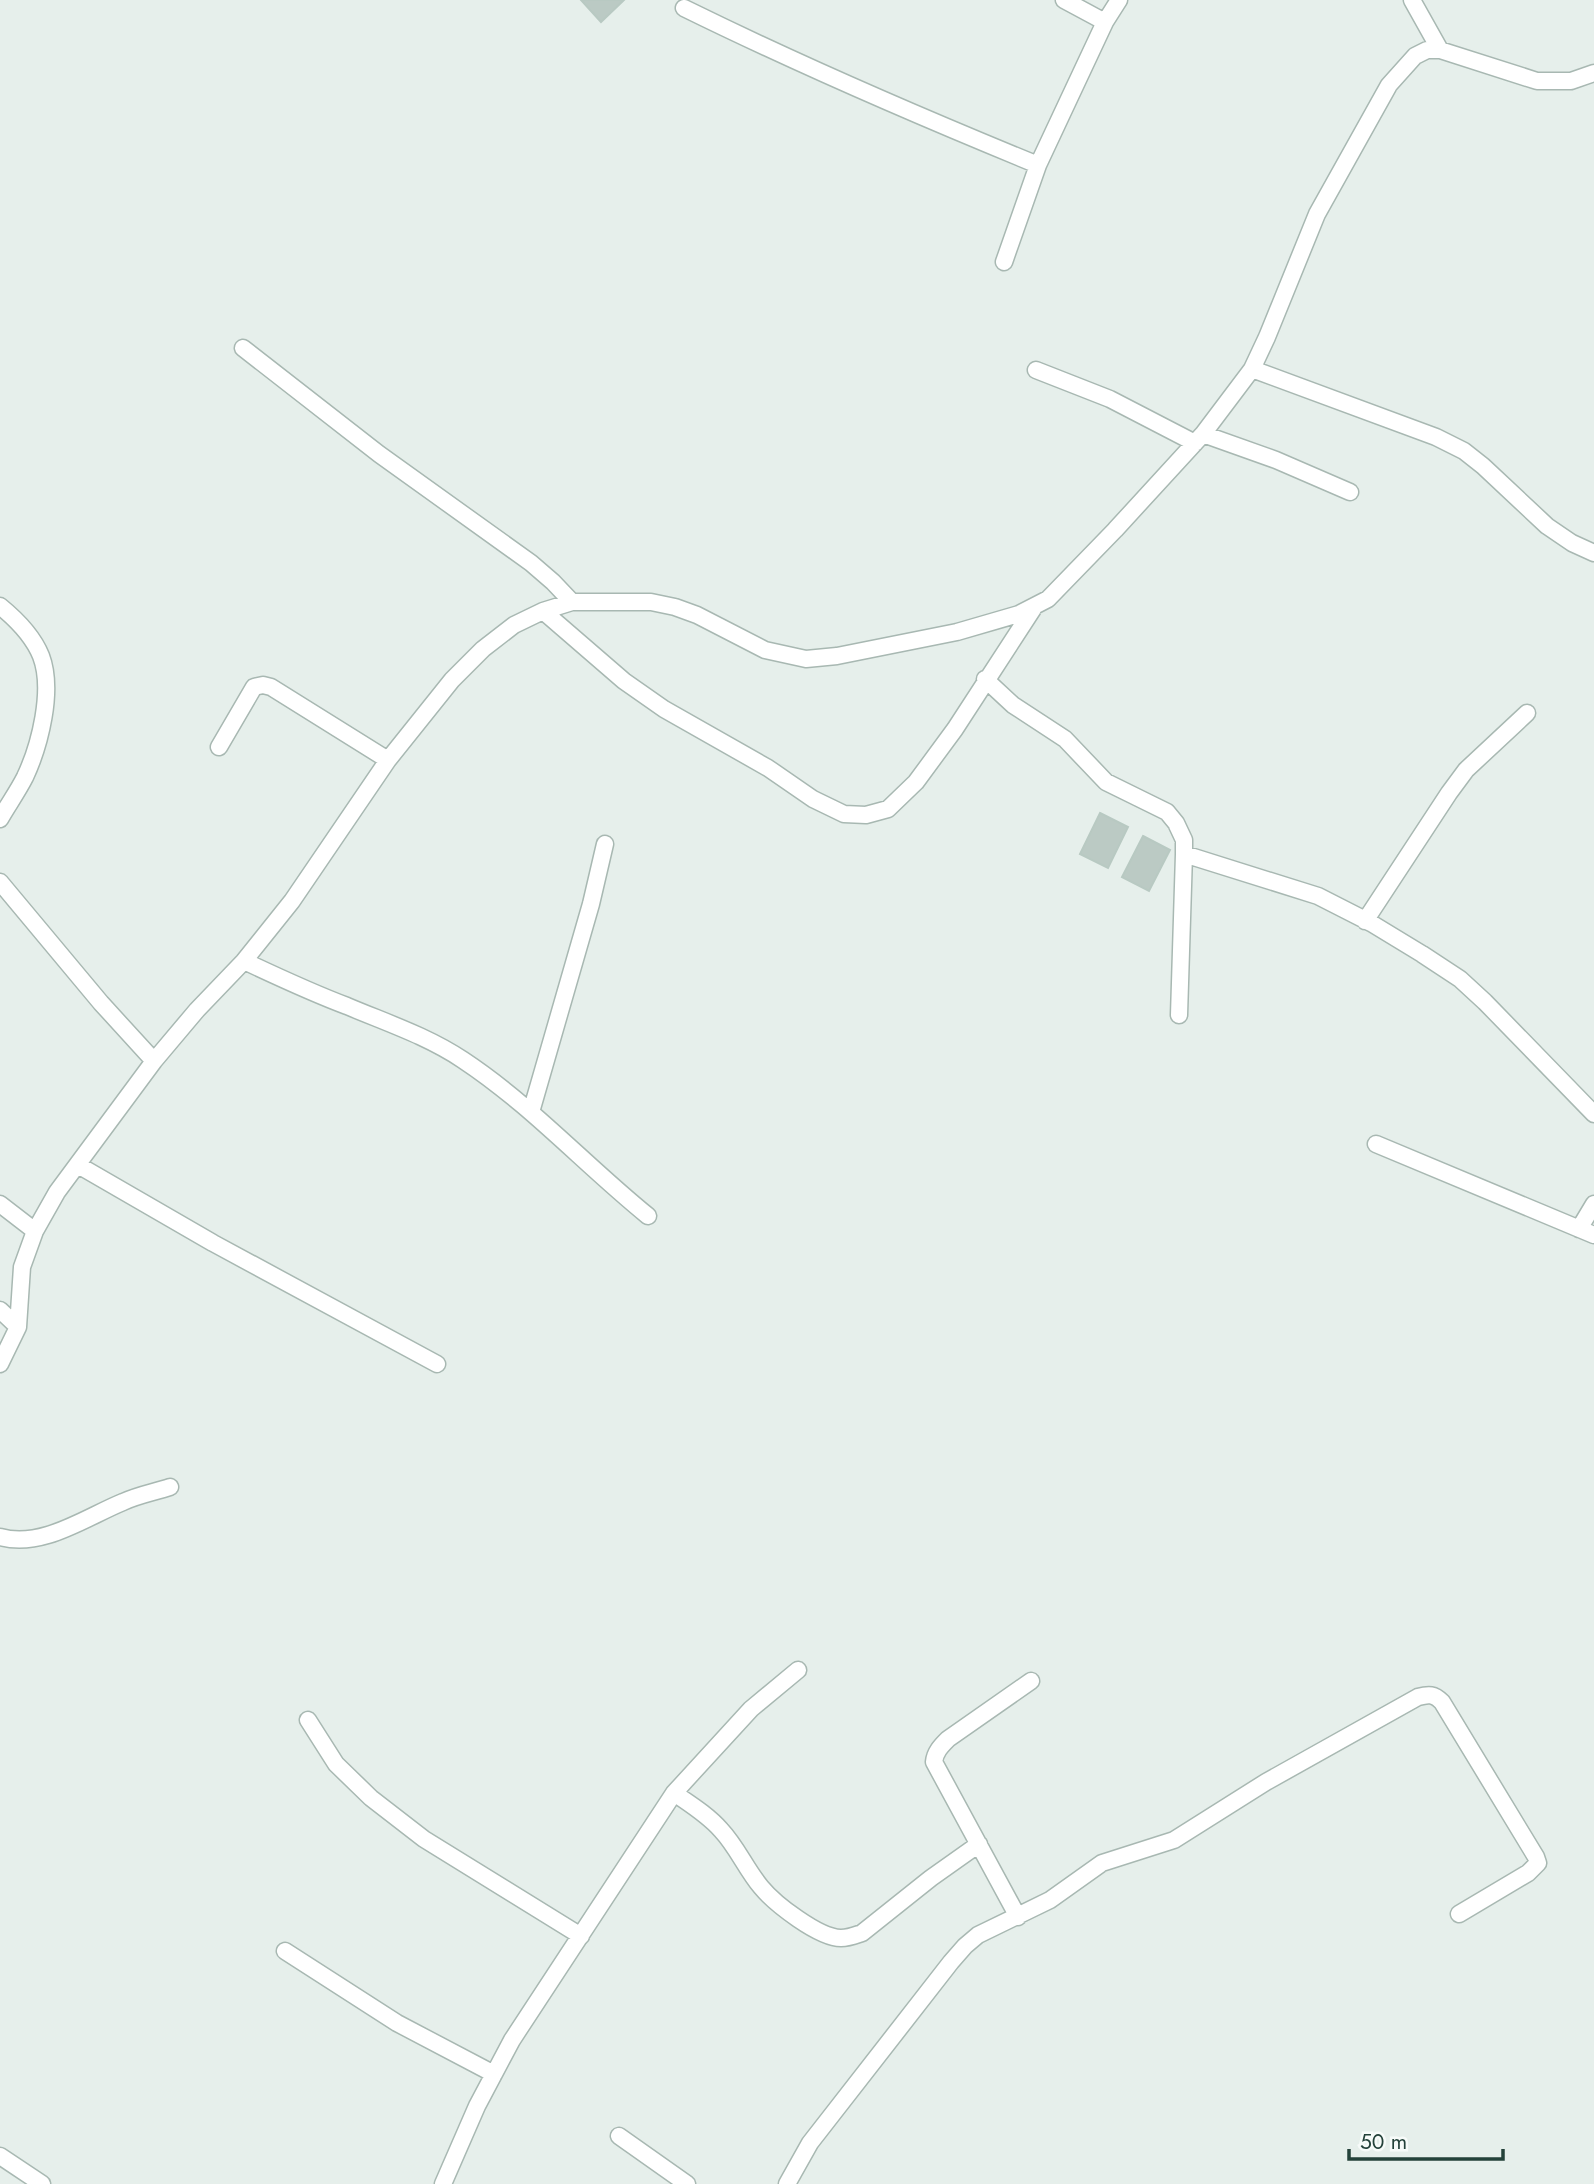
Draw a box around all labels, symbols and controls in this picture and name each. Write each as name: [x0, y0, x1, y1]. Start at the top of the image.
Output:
scale bar: [1349, 2118, 1503, 2162]
text: 50 m: [1360, 2127, 1407, 2157]

